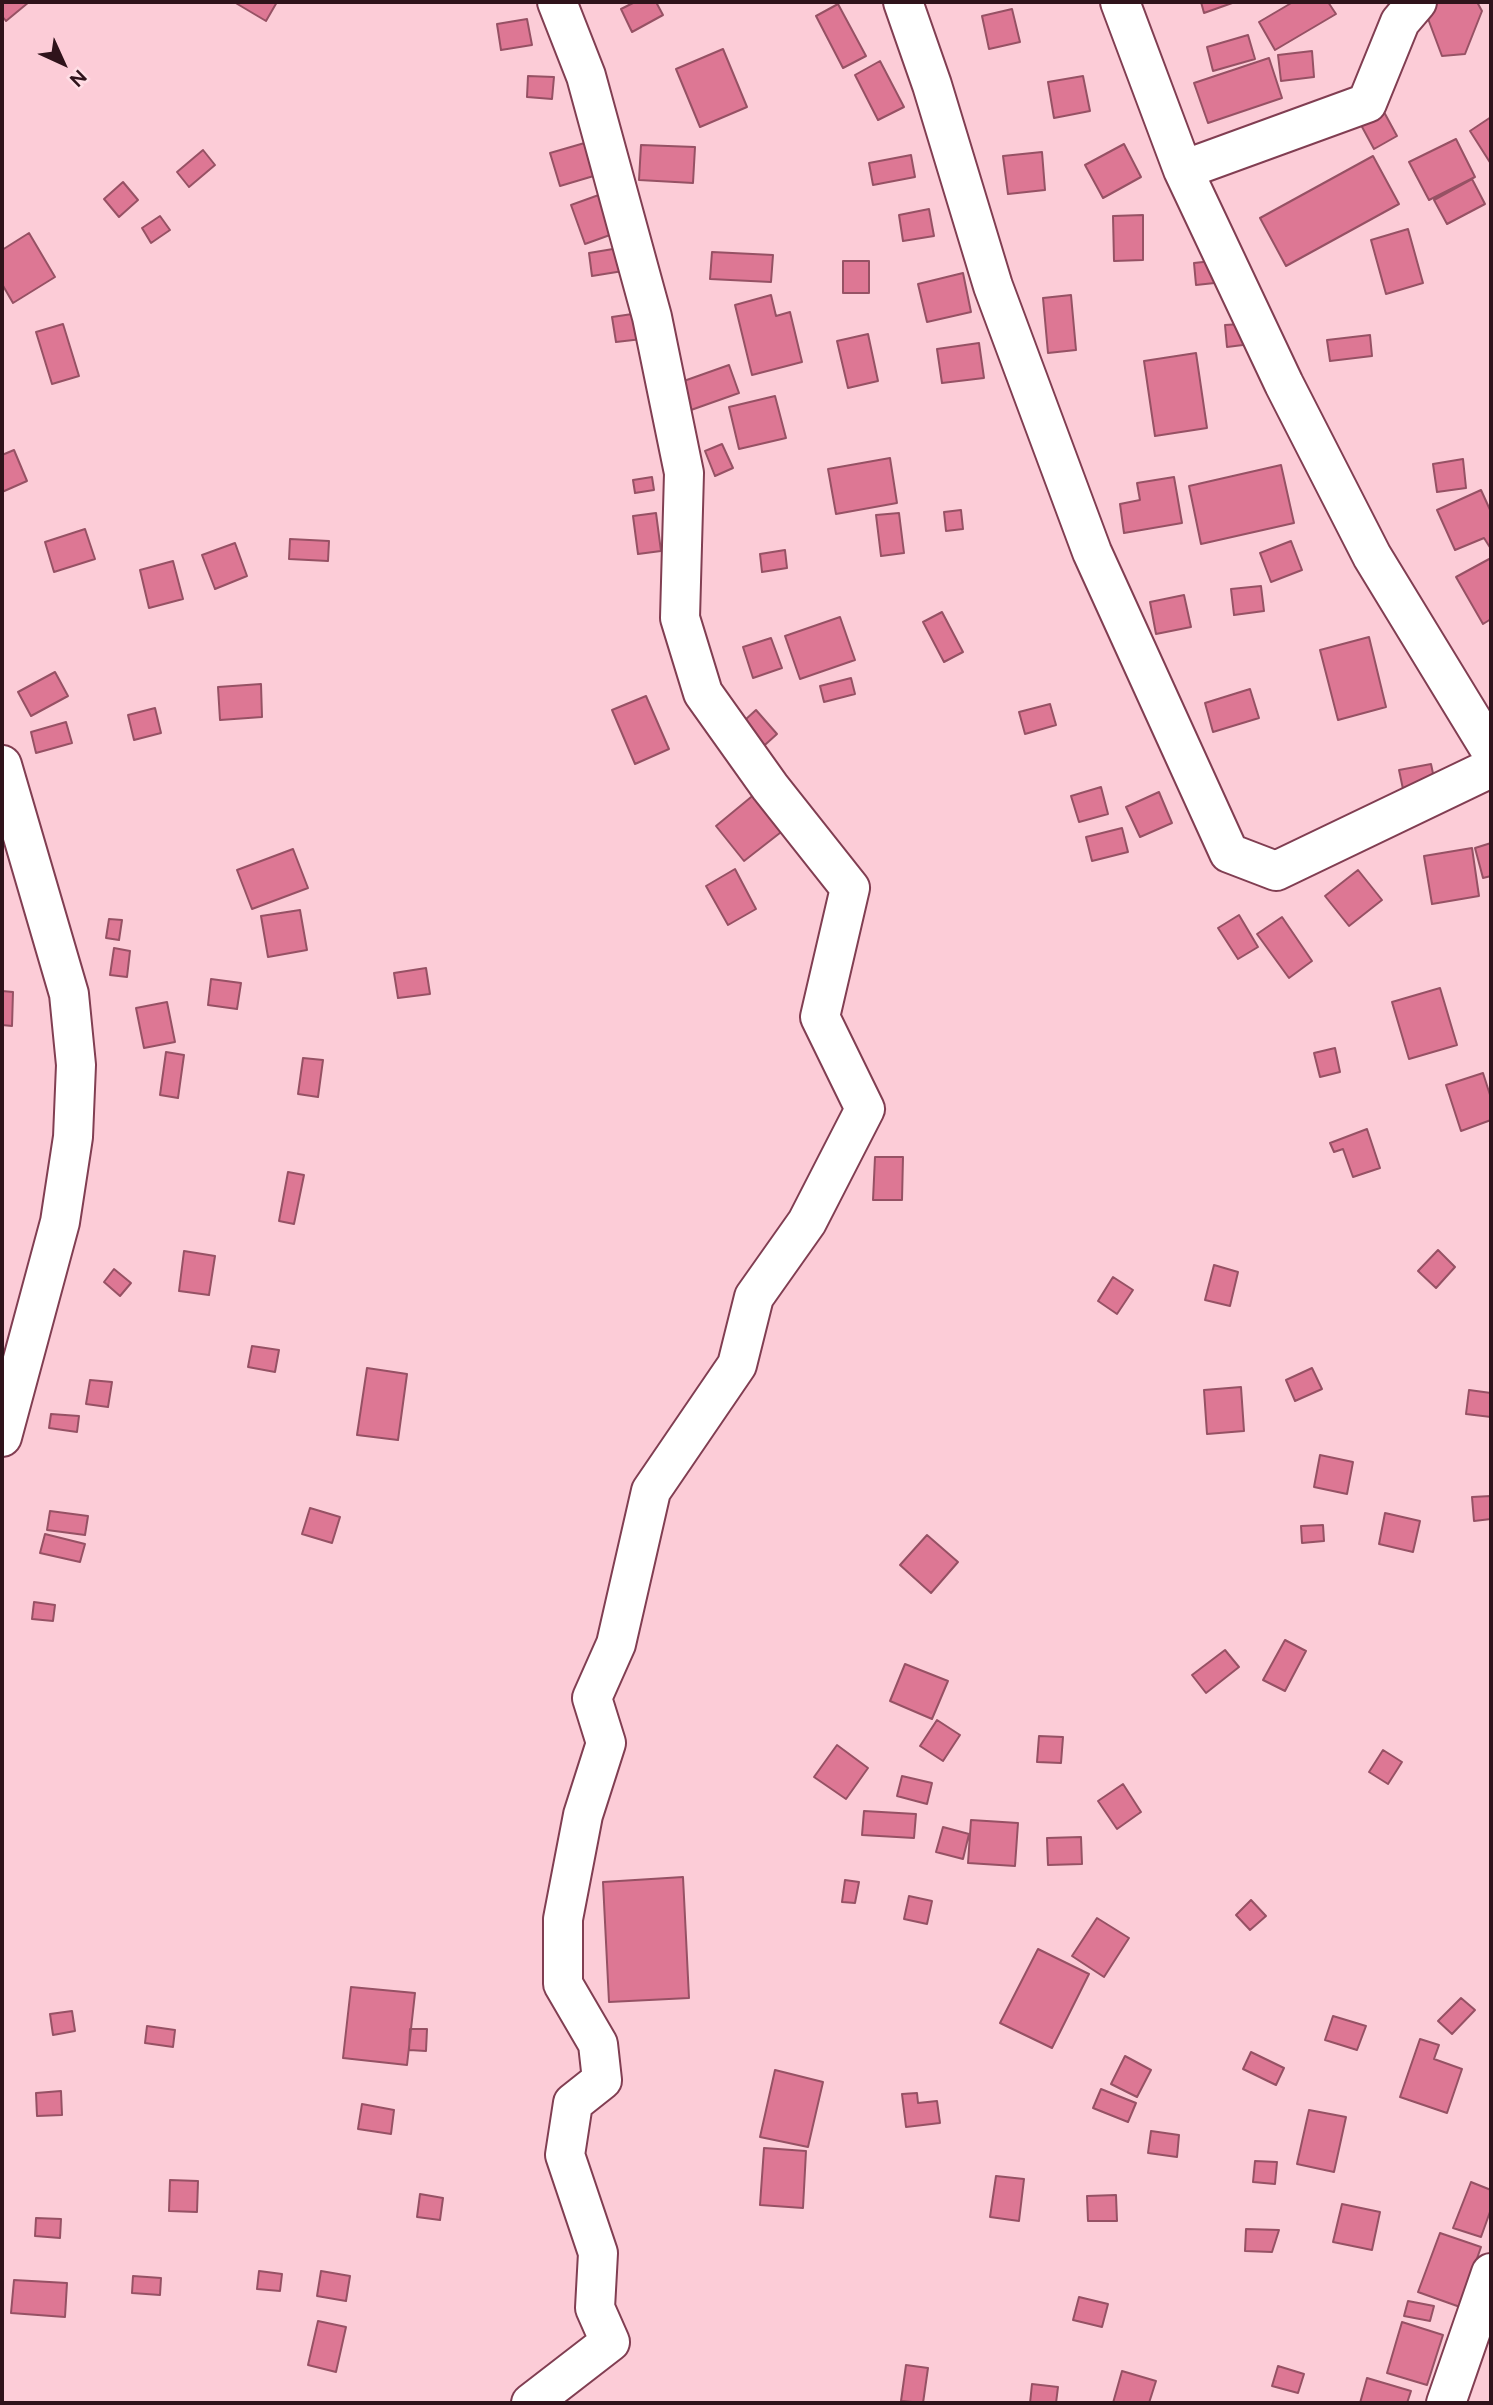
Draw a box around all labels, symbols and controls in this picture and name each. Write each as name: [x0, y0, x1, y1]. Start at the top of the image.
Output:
north arrow: [28, 28, 98, 98]
text: N: [65, 65, 92, 92]

